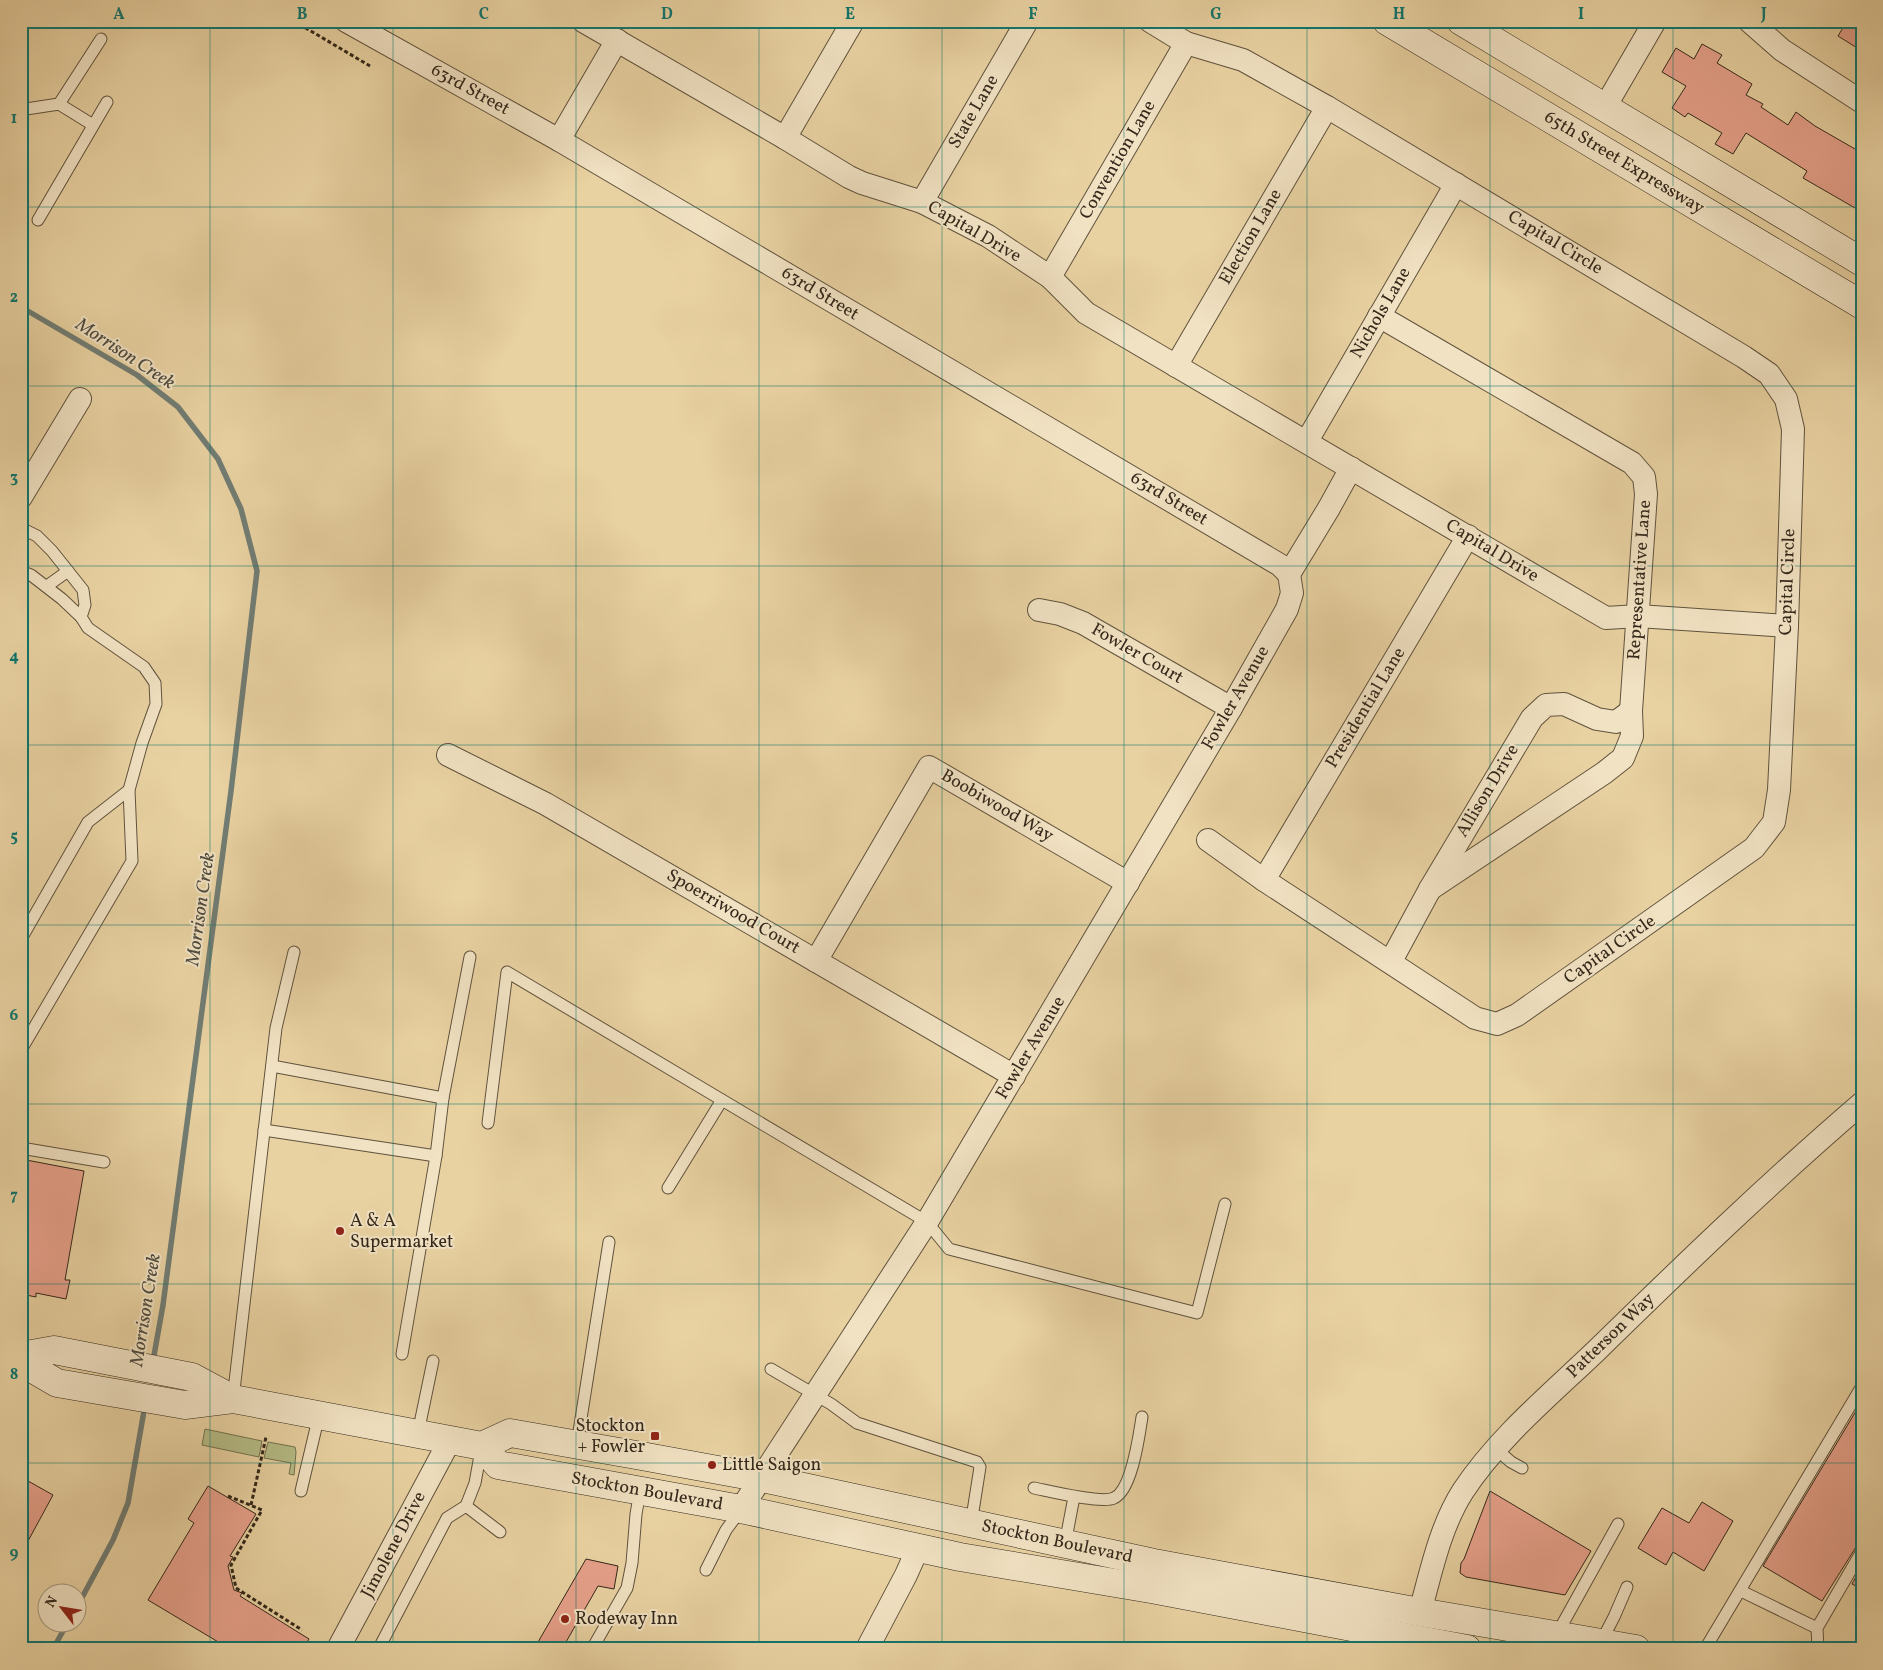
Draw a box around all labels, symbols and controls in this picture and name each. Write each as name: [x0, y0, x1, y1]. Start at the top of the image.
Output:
text: A: [113, 4, 125, 26]
text: B: [297, 4, 308, 26]
text: C: [479, 4, 489, 26]
text: D: [661, 4, 673, 26]
text: E: [845, 4, 855, 26]
text: F: [1028, 4, 1038, 26]
text: G: [1210, 4, 1222, 26]
text: H: [1393, 4, 1405, 26]
text: I: [1578, 4, 1584, 26]
text: J: [1760, 4, 1767, 26]
street label: 63rd Street: [426, 58, 514, 122]
street label: State Lane: [943, 70, 1005, 154]
street label: Convention Lane: [1074, 96, 1162, 224]
street label: 65th Street Expressway: [1539, 105, 1709, 221]
text: 1: [11, 108, 17, 130]
street label: Election Lane: [1213, 185, 1289, 289]
street label: Capital Drive: [922, 195, 1026, 269]
street label: Capital Circle: [1503, 205, 1607, 281]
street label: 63rd Street: [776, 261, 864, 327]
street label: Nichols Lane: [1345, 263, 1417, 363]
text: 2: [10, 287, 18, 309]
water label: Morrison Creek: [69, 312, 180, 396]
street label: 63rd Street: [1125, 466, 1213, 532]
text: 3: [10, 467, 18, 489]
street label: Representative Lane: [1622, 499, 1658, 661]
street label: Capital Drive: [1441, 513, 1543, 589]
street label: Capital Circle: [1774, 528, 1802, 636]
street label: Fowler Court: [1086, 617, 1188, 691]
street label: Fowler Avenue: [1196, 641, 1276, 755]
street label: Presidential Lane: [1320, 643, 1412, 773]
text: 4: [9, 646, 19, 668]
street label: Allison Drive: [1450, 740, 1526, 842]
street label: Boobiwood Way: [936, 764, 1058, 849]
text: 5: [10, 826, 18, 848]
water label: Morrison Creek: [180, 851, 222, 968]
street label: Spoerriwood Court: [661, 863, 805, 961]
street label: Capital Circle: [1559, 909, 1661, 991]
street label: Fowler Avenue: [990, 992, 1072, 1104]
text: 6: [10, 1005, 19, 1027]
text: 7: [10, 1185, 18, 1207]
place label: A & A Supermarket: [350, 1209, 453, 1255]
marker: A & A Supermarket: [334, 1225, 346, 1237]
water label: Morrison Creek: [124, 1251, 168, 1369]
street label: Patterson Way: [1561, 1287, 1661, 1384]
text: 8: [10, 1364, 18, 1386]
place label: Stockton + Fowler: [575, 1414, 645, 1460]
marker: Stockton + Fowler: [649, 1430, 661, 1442]
place label: Little Saigon: [722, 1453, 822, 1478]
marker: Little Saigon: [706, 1459, 718, 1471]
street label: Stockton Boulevard: [569, 1466, 725, 1518]
street label: Jimolene Drive: [355, 1487, 433, 1603]
street label: Stockton Boulevard: [979, 1514, 1135, 1570]
text: 9: [10, 1543, 19, 1565]
north arrow: [38, 1582, 88, 1632]
text: N: [41, 1593, 63, 1611]
place label: Rodeway Inn: [575, 1607, 678, 1632]
marker: Rodeway Inn: [559, 1613, 571, 1625]

